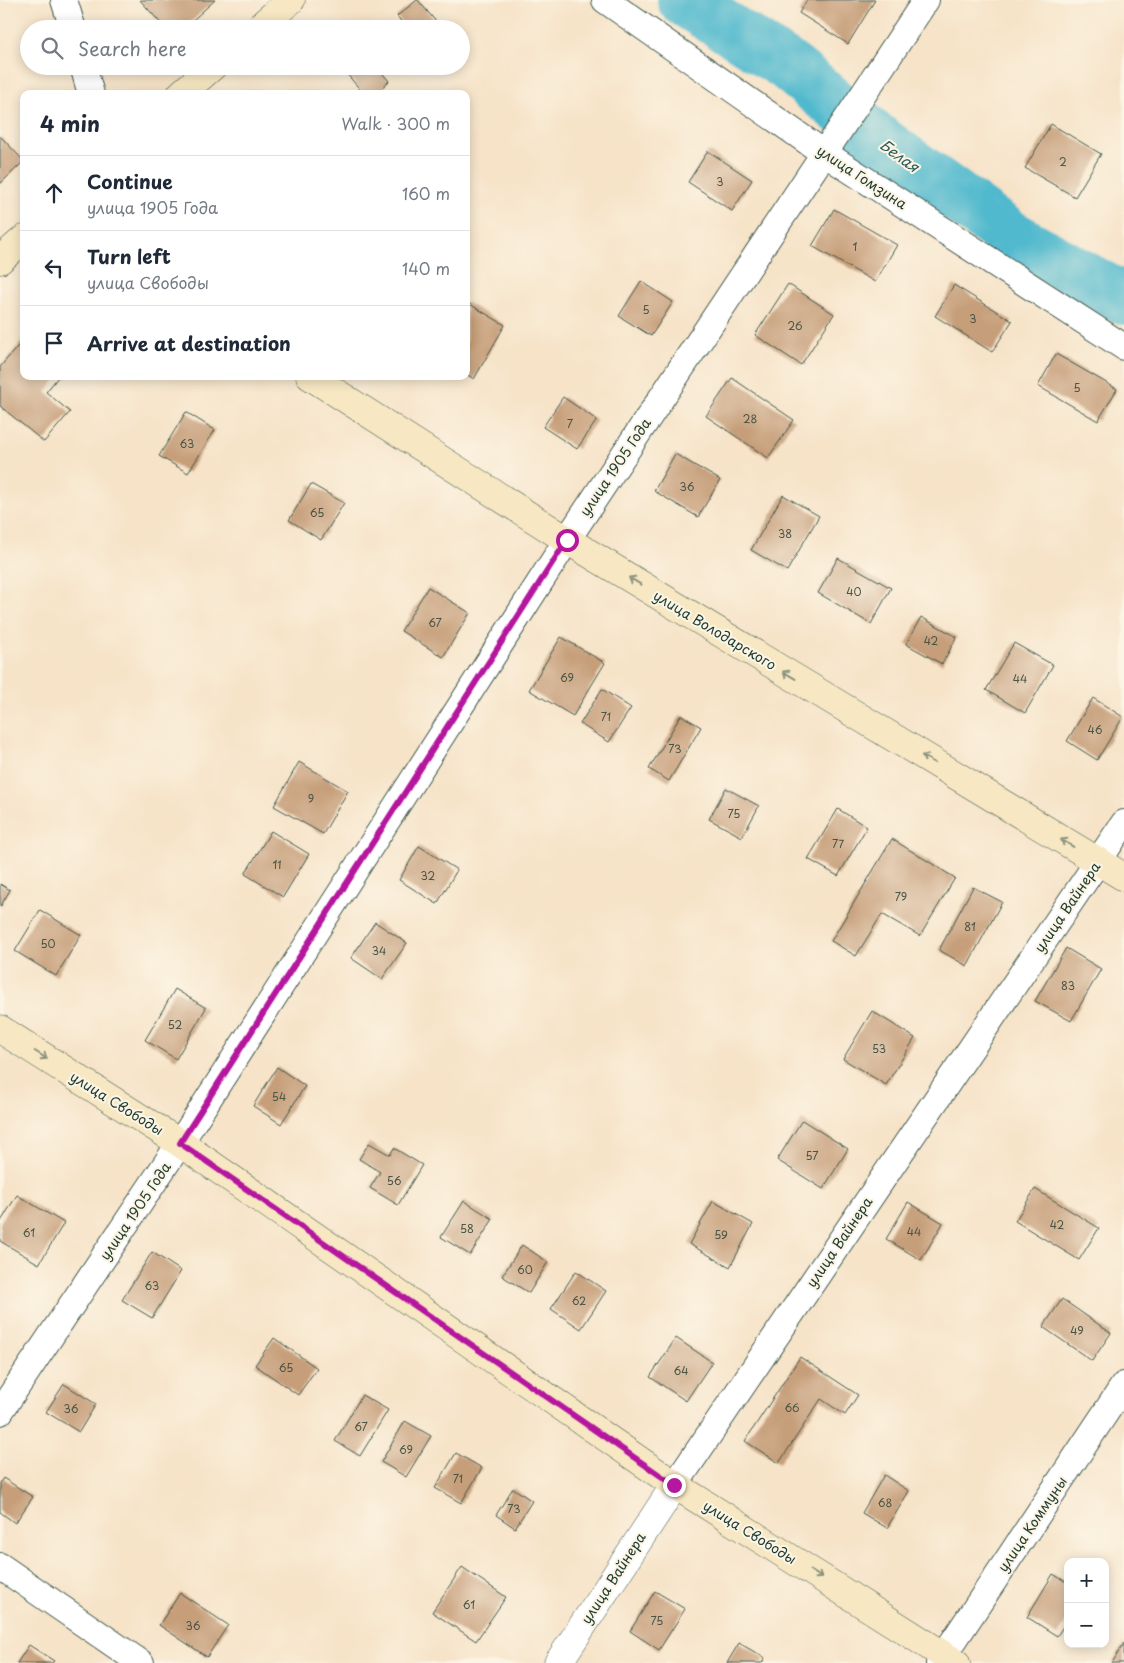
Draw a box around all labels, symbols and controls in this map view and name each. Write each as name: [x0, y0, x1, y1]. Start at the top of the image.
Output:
search box: [20, 20, 470, 75]
icon: search: [38, 34, 66, 62]
text: Search here: [78, 34, 187, 62]
text: 4 min: [40, 107, 100, 139]
text: Walk · 300 m: [341, 111, 450, 135]
water label: Белая: [876, 133, 925, 178]
street label: улица Гомзина: [813, 140, 911, 214]
house number: 2: [1059, 153, 1067, 170]
text: Continue: [87, 167, 173, 195]
house number: 3: [716, 173, 724, 190]
icon: ahead: [40, 179, 68, 207]
text: 160 m: [402, 181, 450, 205]
text: улица 1905 Года: [87, 195, 218, 219]
house number: 1: [853, 238, 858, 255]
text: Turn left: [87, 242, 171, 270]
icon: left: [40, 254, 68, 282]
text: 140 m: [402, 256, 450, 280]
text: улица Свободы: [87, 270, 209, 294]
house number: 5: [642, 301, 650, 318]
house number: 3: [969, 310, 977, 327]
house number: 26: [787, 317, 803, 334]
icon: arrive: [40, 329, 68, 357]
text: Arrive at destination: [87, 329, 291, 357]
house number: 5: [1073, 379, 1081, 396]
house number: 28: [743, 410, 757, 427]
street label: улица 1905 Года: [574, 413, 656, 520]
house number: 7: [567, 415, 573, 432]
house number: 63: [180, 435, 194, 452]
house number: 36: [680, 478, 695, 495]
house number: 65: [310, 504, 324, 521]
house number: 38: [778, 525, 792, 542]
route start: [556, 529, 579, 552]
one-way arrow: [629, 576, 643, 586]
house number: 40: [846, 583, 862, 600]
street label: улица Володарского: [649, 585, 781, 675]
house number: 67: [428, 614, 442, 631]
house number: 42: [924, 632, 939, 649]
house number: 69: [560, 669, 574, 686]
one-way arrow: [783, 669, 797, 679]
house number: 44: [1013, 670, 1027, 687]
house number: 71: [601, 708, 611, 725]
house number: 46: [1088, 721, 1103, 738]
house number: 73: [668, 740, 682, 757]
one-way arrow: [922, 753, 936, 763]
house number: 9: [308, 790, 314, 807]
house number: 75: [728, 805, 740, 822]
house number: 77: [832, 835, 844, 852]
one-way arrow: [1061, 837, 1075, 847]
house number: 11: [272, 856, 282, 873]
street label: улица Вайнера: [1029, 857, 1105, 957]
house number: 32: [421, 867, 436, 884]
house number: 79: [895, 888, 907, 905]
house number: 81: [964, 918, 976, 935]
house number: 50: [40, 935, 56, 952]
house number: 34: [372, 942, 386, 959]
house number: 83: [1061, 977, 1075, 994]
house number: 52: [168, 1016, 182, 1033]
house number: 53: [872, 1040, 886, 1057]
one-way arrow: [34, 1050, 48, 1060]
street label: улица Свободы: [66, 1066, 168, 1140]
house number: 54: [272, 1088, 286, 1105]
house number: 57: [805, 1147, 819, 1164]
street label: улица 1905 Года: [94, 1157, 176, 1264]
house number: 56: [387, 1172, 402, 1189]
street label: улица Вайнера: [801, 1192, 877, 1292]
house number: 42: [1050, 1216, 1065, 1233]
house number: 58: [460, 1220, 474, 1237]
house number: 44: [907, 1223, 921, 1240]
house number: 61: [23, 1224, 35, 1241]
house number: 59: [714, 1226, 728, 1243]
house number: 60: [517, 1261, 533, 1278]
house number: 63: [145, 1277, 159, 1294]
house number: 62: [572, 1292, 586, 1309]
house number: 49: [1070, 1322, 1084, 1339]
house number: 65: [279, 1359, 293, 1376]
house number: 64: [674, 1362, 688, 1379]
house number: 66: [784, 1399, 800, 1416]
house number: 36: [64, 1400, 79, 1417]
house number: 67: [354, 1418, 368, 1435]
house number: 69: [399, 1441, 413, 1458]
house number: 71: [453, 1470, 463, 1487]
street label: улица Коммуны: [992, 1472, 1072, 1576]
route end: [663, 1474, 686, 1497]
house number: 68: [878, 1494, 892, 1511]
street label: улица Свободы: [699, 1495, 801, 1569]
house number: 73: [507, 1500, 521, 1517]
street label: улица Вайнера: [575, 1528, 651, 1628]
map controls: [1064, 1558, 1109, 1648]
button: +: [1064, 1558, 1109, 1603]
one-way arrow: [808, 1569, 822, 1579]
house number: 61: [463, 1596, 475, 1613]
button: −: [1064, 1603, 1109, 1648]
house number: 75: [651, 1612, 663, 1629]
house number: 36: [186, 1617, 201, 1634]

